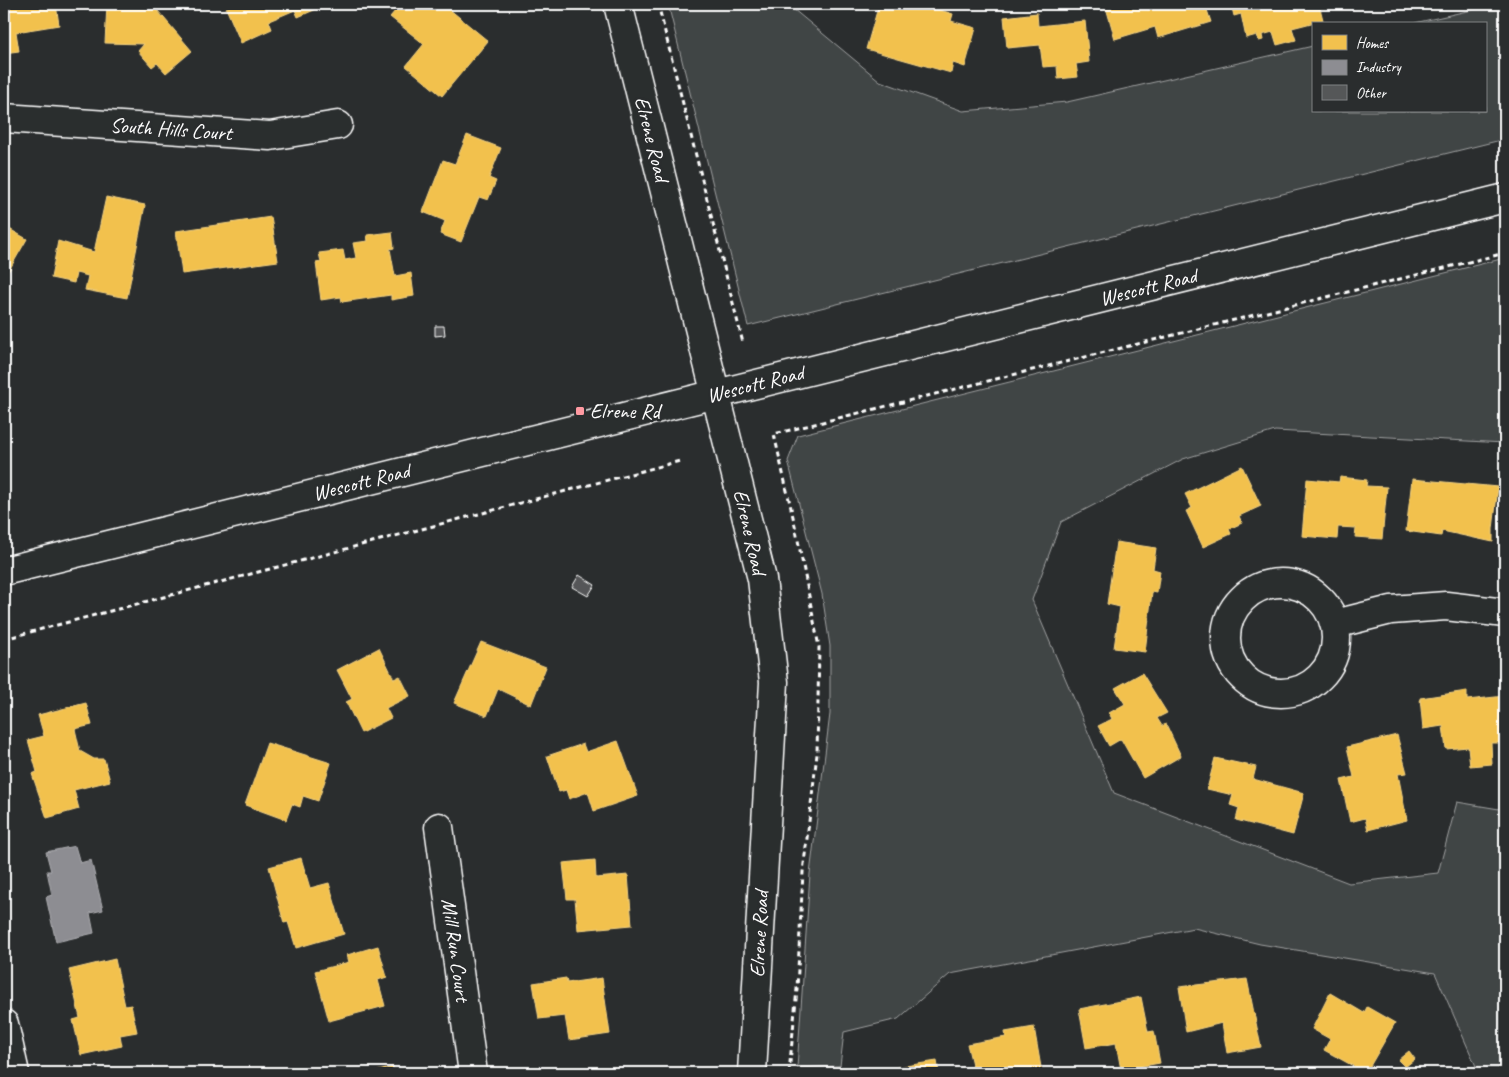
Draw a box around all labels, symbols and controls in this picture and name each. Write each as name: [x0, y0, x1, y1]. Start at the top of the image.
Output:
legend: [1312, 22, 1486, 112]
text: Homes: [1356, 34, 1390, 53]
text: Industry: [1356, 58, 1403, 77]
text: Other: [1356, 84, 1387, 103]
street label: Elrene Road: [629, 94, 676, 188]
street label: South Hills Court: [109, 112, 235, 146]
street label: Wescott Road: [1097, 262, 1203, 312]
street label: Wescott Road: [704, 359, 810, 409]
place label: Elrene Rd: [590, 398, 663, 424]
marker: Elrene Rd: [574, 405, 586, 417]
street label: Wescott Road: [310, 457, 416, 507]
street label: Elrene Road: [728, 487, 773, 581]
street label: Elrene Road: [744, 886, 774, 978]
street label: Mill Run Court: [436, 897, 476, 1005]

